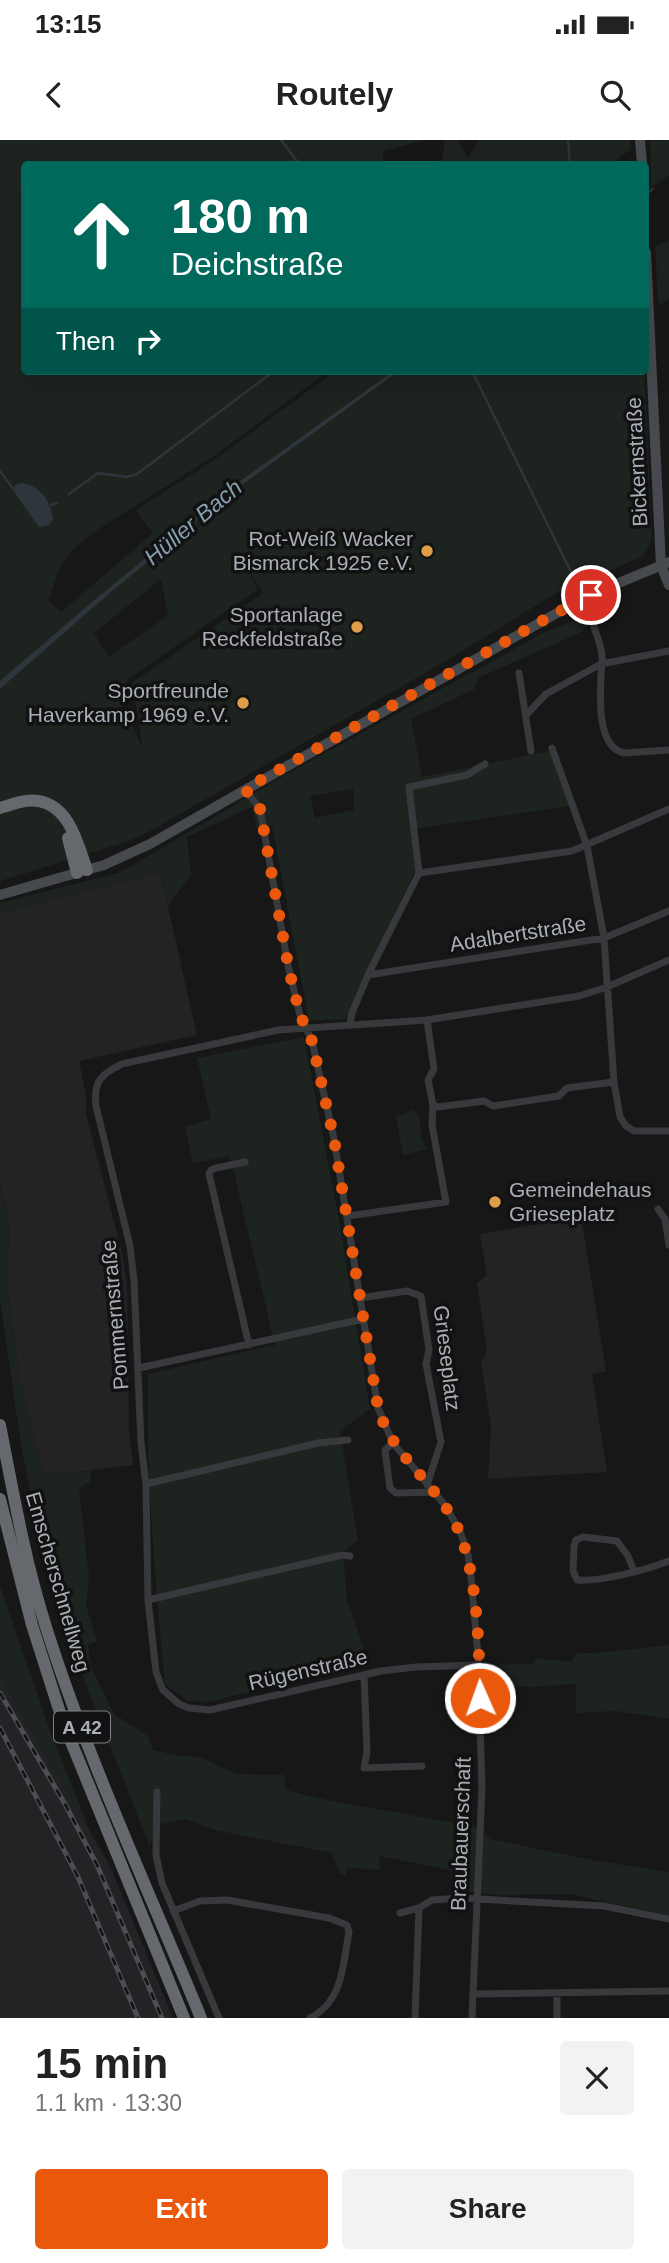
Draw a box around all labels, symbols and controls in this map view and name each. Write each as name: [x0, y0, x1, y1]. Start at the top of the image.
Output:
text: 13:15: [35, 9, 102, 39]
icon: back: [35, 76, 73, 114]
text: Routely: [276, 76, 393, 112]
icon: search: [596, 76, 634, 114]
icon: ahead: [56, 189, 147, 280]
text: 180 m: [171, 189, 310, 243]
text: Deichstraße: [171, 246, 344, 282]
icon: right: [129, 322, 167, 360]
text: Then: [56, 326, 115, 356]
street label: Bickernstraße: [622, 397, 651, 527]
water label: Hüller Bach: [139, 474, 247, 570]
place label: Rot-Weiß Wacker Bismarck 1925 e.V.: [233, 527, 413, 574]
marker: Rot-Weiß Wacker Bismarck 1925 e.V.: [419, 543, 435, 559]
pin: [561, 565, 621, 625]
icon: arrive: [572, 576, 610, 614]
place label: Sportanlage Reckfeldstraße: [202, 603, 343, 650]
marker: Sportanlage Reckfeldstraße: [349, 619, 365, 635]
place label: Sportfreunde Haverkamp 1969 e.V.: [28, 679, 229, 726]
marker: Sportfreunde Haverkamp 1969 e.V.: [235, 695, 251, 711]
street label: Adalbertstraße: [448, 911, 588, 956]
place label: Gemeindehaus Grieseplatz: [509, 1178, 651, 1225]
marker: Gemeindehaus Grieseplatz: [487, 1194, 503, 1210]
street label: Pommernstraße: [96, 1239, 133, 1391]
street label: Grieseplatz: [430, 1304, 465, 1412]
street label: Emscherschnellweg: [22, 1489, 95, 1675]
street label: Rügenstraße: [246, 1645, 370, 1694]
position arrow: [443, 1661, 517, 1735]
road number: A 42: [54, 1712, 110, 1742]
street label: Braubauerschaft: [446, 1756, 475, 1911]
text: 15 min: [35, 2040, 168, 2087]
button: close: [560, 2041, 634, 2115]
text: 1.1 km · 13:30: [35, 2090, 182, 2116]
button: Exit: [35, 2169, 328, 2249]
button: Share: [342, 2169, 634, 2249]

